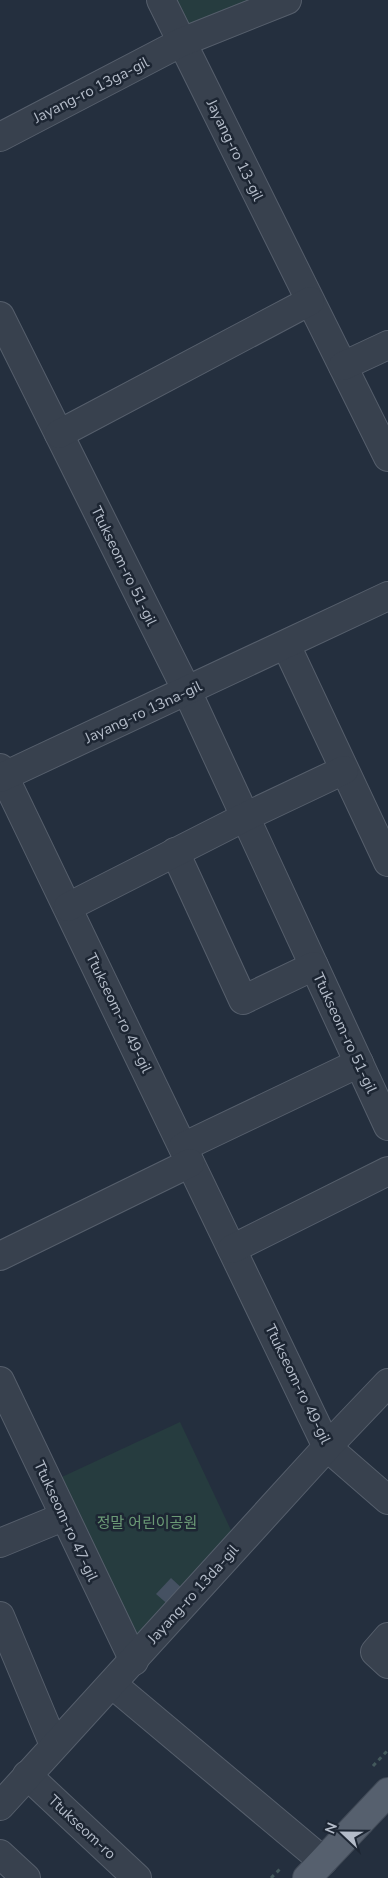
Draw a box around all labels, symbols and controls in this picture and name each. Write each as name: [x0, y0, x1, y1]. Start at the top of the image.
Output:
street label: Jayang-ro 13ga-gil: [29, 52, 153, 128]
street label: Jayang-ro 13-gil: [201, 95, 268, 205]
street label: Ttukseom-ro 51-gil: [86, 503, 162, 630]
street label: Jayang-ro 13na-gil: [80, 676, 205, 748]
street label: Ttukseom-ro 49-gil: [81, 950, 157, 1077]
street label: Ttukseom-ro 51-gil: [308, 969, 382, 1097]
street label: Ttukseom-ro 49-gil: [260, 1321, 336, 1448]
street label: Ttukseom-ro 47-gil: [29, 1457, 103, 1585]
park label: 정말 어린이공원: [97, 1513, 197, 1533]
street label: Jayang-ro 13da-gil: [142, 1540, 243, 1649]
street label: Ttukseom-ro: [44, 1790, 120, 1864]
north arrow: [318, 1808, 368, 1858]
text: N: [321, 1820, 342, 1837]

